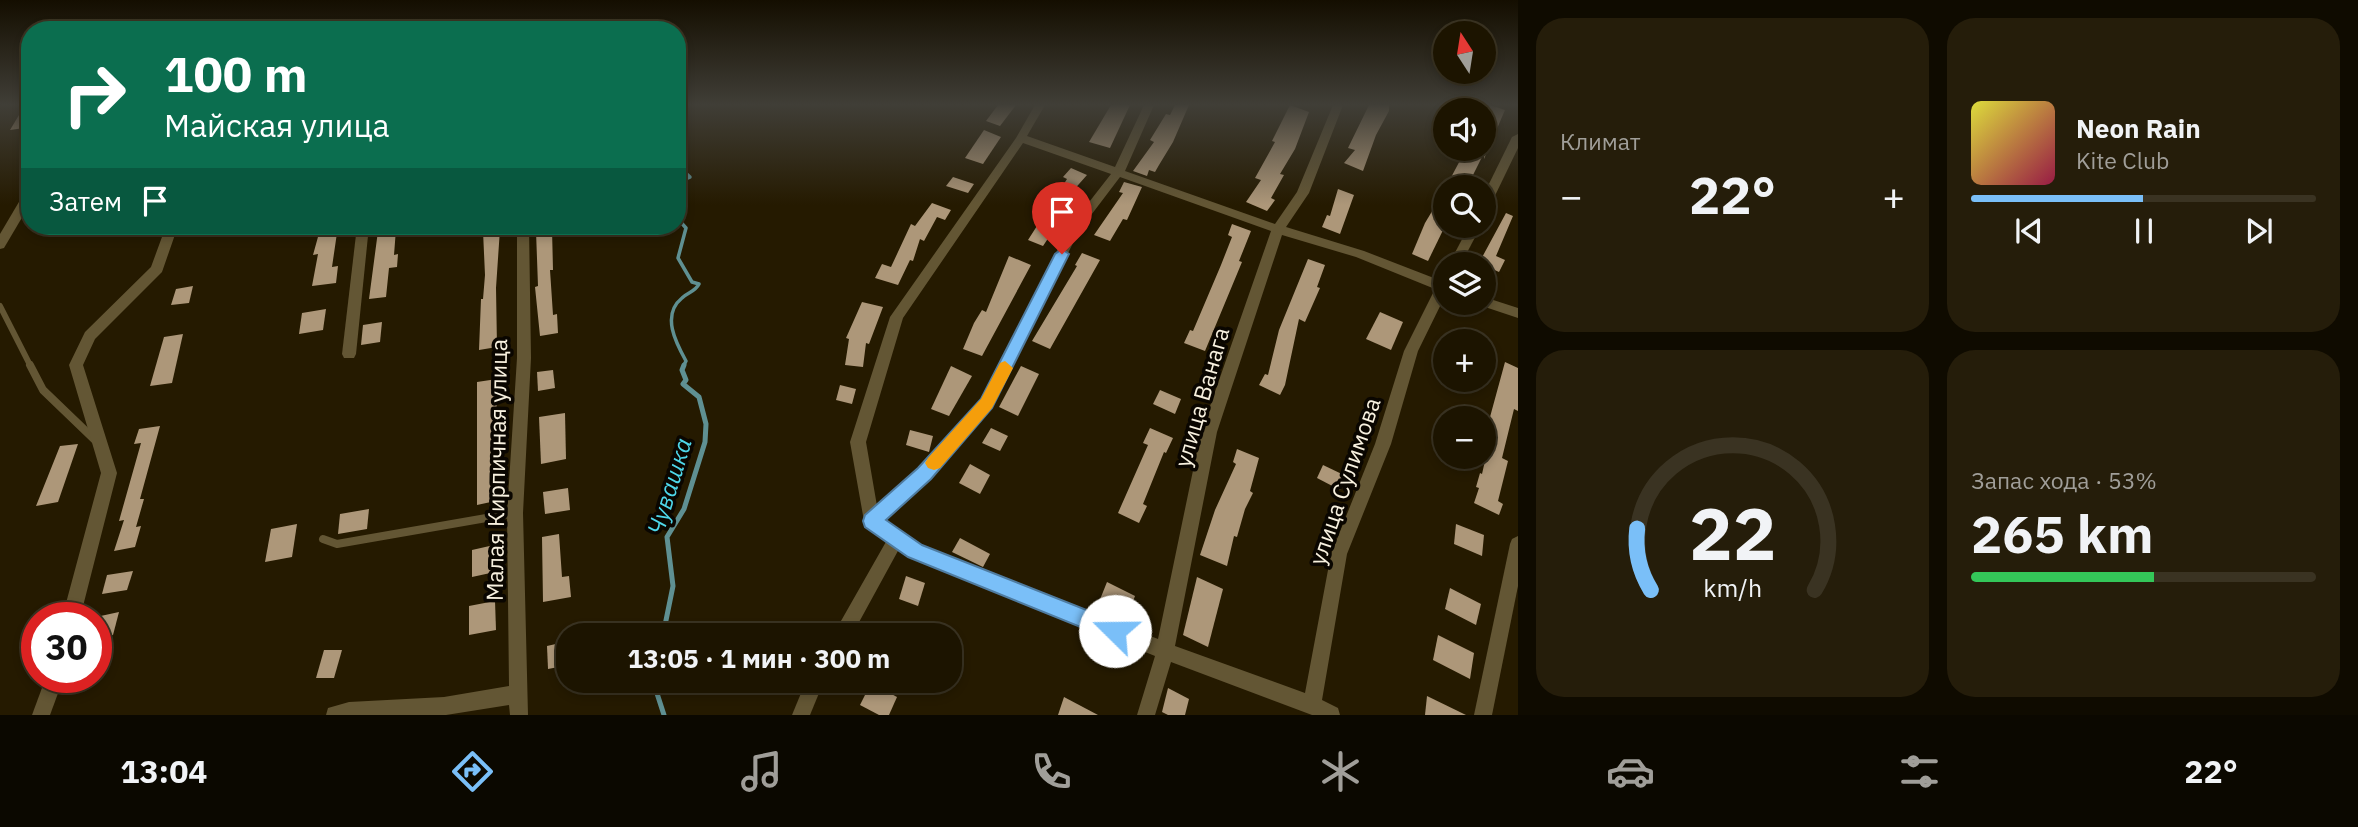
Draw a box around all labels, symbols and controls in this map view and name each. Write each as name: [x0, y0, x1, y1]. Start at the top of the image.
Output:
north arrow: [1433, 21, 1496, 84]
map controls: [1433, 21, 1496, 469]
text: 100 m: [164, 42, 308, 105]
icon: right: [49, 49, 140, 140]
button: sound: [1433, 98, 1496, 161]
text: Майская улица: [164, 104, 390, 146]
text: Neon Rain: [2076, 111, 2201, 145]
text: Климат: [1560, 126, 1641, 156]
text: Kite Club: [2076, 145, 2169, 175]
text: 22°: [1689, 161, 1776, 228]
text: −: [1560, 171, 1583, 220]
text: +: [1882, 171, 1905, 220]
button: search: [1433, 175, 1496, 238]
icon: arrive: [136, 182, 174, 220]
pin: [1032, 182, 1092, 254]
text: Затем: [49, 184, 122, 218]
icon: arrive: [1043, 193, 1081, 231]
icon: previous: [2010, 212, 2048, 250]
icon: pause: [2125, 212, 2163, 250]
icon: next: [2240, 212, 2278, 250]
button: layers: [1433, 252, 1496, 315]
street label: улица Ванага: [1167, 324, 1235, 470]
button: +: [1433, 329, 1496, 392]
street label: Малая Кирпичная улица: [479, 339, 513, 601]
street label: улица Сулимова: [1301, 393, 1387, 569]
button: −: [1433, 406, 1496, 469]
water label: Чувашка: [639, 434, 699, 538]
text: Запас хода · 53%: [1971, 465, 2157, 495]
text: 22: [1689, 485, 1776, 580]
text: 265 km: [1971, 500, 2153, 567]
text: km/h: [1703, 570, 1762, 603]
position arrow: [1078, 594, 1152, 668]
speed limit sign: 30: [21, 602, 112, 693]
text: 13:05 · 1 мин · 300 m: [628, 641, 890, 675]
icon: directions: [448, 747, 497, 796]
icon: music: [737, 747, 786, 796]
icon: phone: [1027, 747, 1076, 796]
icon: climate: [1316, 747, 1365, 796]
icon: car: [1606, 747, 1655, 796]
icon: filters: [1895, 747, 1944, 796]
text: 13:04: [120, 750, 208, 792]
text: 22°: [2184, 750, 2238, 792]

